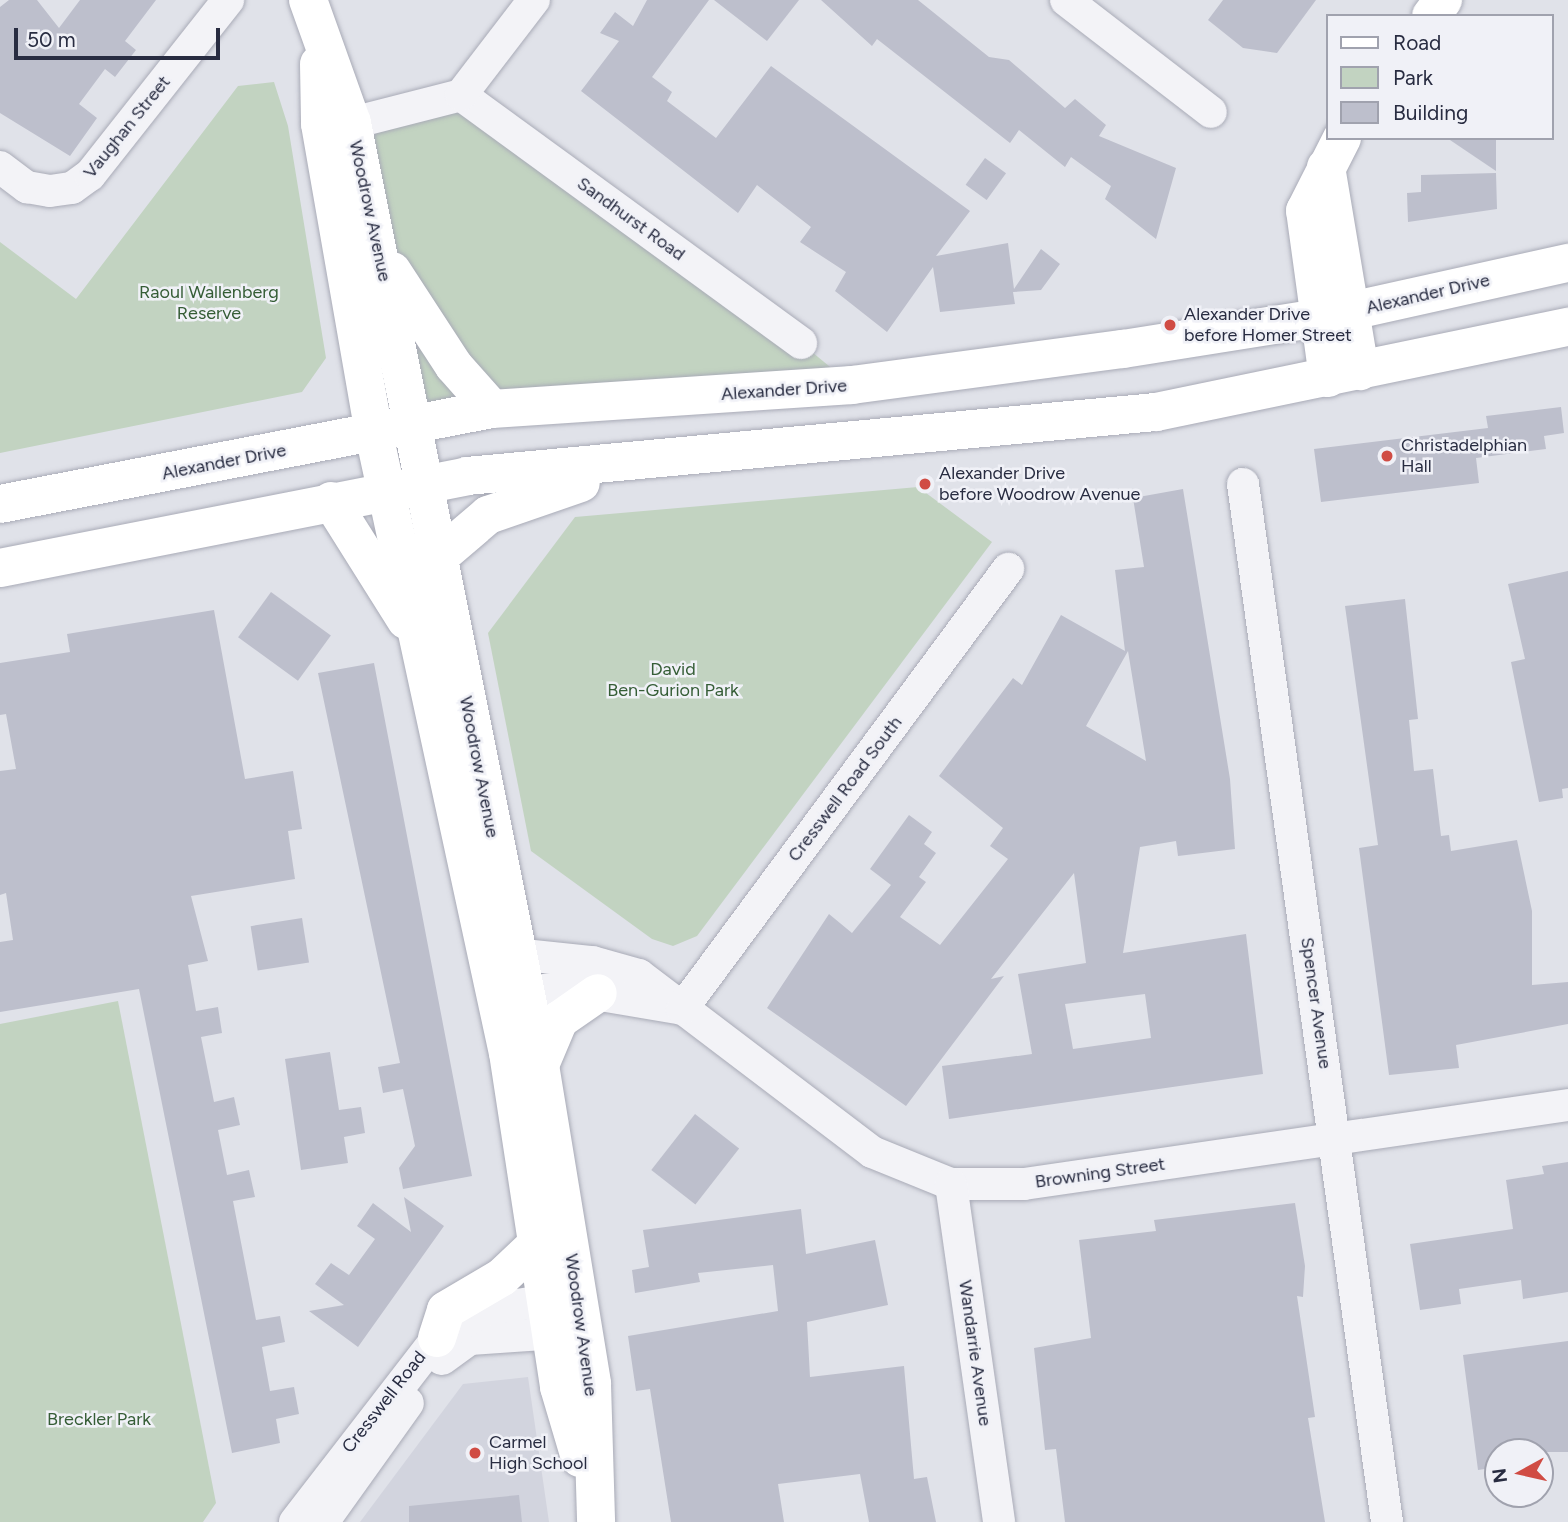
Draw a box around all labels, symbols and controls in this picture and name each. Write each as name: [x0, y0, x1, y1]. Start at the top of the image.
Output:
scale bar: [18, 14, 224, 58]
legend: [1326, 14, 1554, 140]
text: 50 m: [27, 27, 76, 52]
text: Road: [1393, 30, 1441, 55]
text: Park: [1393, 65, 1433, 90]
street label: Vaughan Street: [79, 71, 175, 183]
text: Building: [1393, 100, 1468, 125]
street label: Woodrow Avenue: [344, 138, 396, 284]
street label: Sandhurst Road: [573, 173, 689, 265]
street label: Alexander Drive: [1364, 269, 1492, 319]
park label: Raoul Wallenberg Reserve: [139, 282, 279, 324]
place label: Alexander Drive before Homer Street: [1184, 304, 1352, 346]
marker: Alexander Drive before Homer Street: [1162, 317, 1178, 333]
street label: Alexander Drive: [720, 375, 848, 405]
place label: Christadelphian Hall: [1401, 435, 1527, 478]
street label: Alexander Drive: [160, 439, 288, 485]
marker: Christadelphian Hall: [1379, 448, 1395, 464]
place label: Alexander Drive before Woodrow Avenue: [939, 463, 1140, 505]
marker: Alexander Drive before Woodrow Avenue: [917, 476, 933, 492]
park label: David Ben-Gurion Park: [607, 659, 739, 702]
street label: Woodrow Avenue: [455, 694, 503, 840]
street label: Cresswell Road South: [783, 712, 907, 866]
street label: Spencer Avenue: [1296, 936, 1336, 1070]
street label: Browning Street: [1034, 1153, 1166, 1193]
street label: Woodrow Avenue: [560, 1252, 602, 1398]
street label: Wandarrie Avenue: [954, 1279, 996, 1427]
street label: Cresswell Road: [338, 1347, 430, 1457]
park label: Breckler Park: [47, 1408, 151, 1430]
place label: Carmel High School: [489, 1432, 587, 1474]
north arrow: [1484, 1438, 1554, 1508]
marker: Carmel High School: [467, 1445, 483, 1461]
text: N: [1487, 1467, 1512, 1485]

